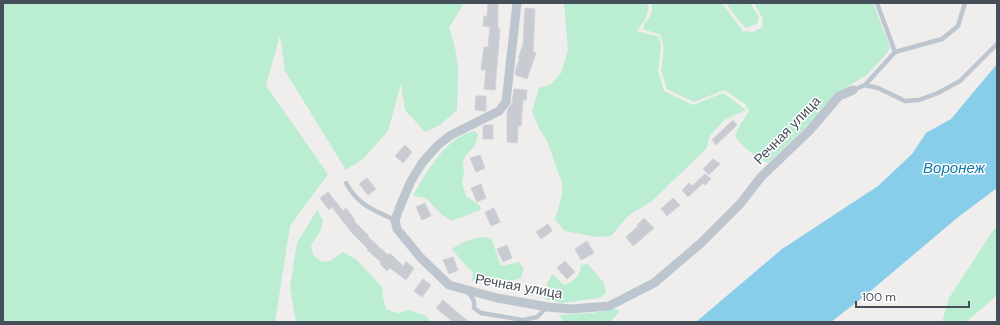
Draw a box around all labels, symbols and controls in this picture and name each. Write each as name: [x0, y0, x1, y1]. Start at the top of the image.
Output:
street label: Речная улица: [750, 92, 824, 168]
water label: Воронеж: [923, 158, 986, 178]
street label: Речная улица: [474, 269, 564, 303]
scale bar: [856, 283, 969, 309]
text: 100 m: [862, 289, 896, 305]

